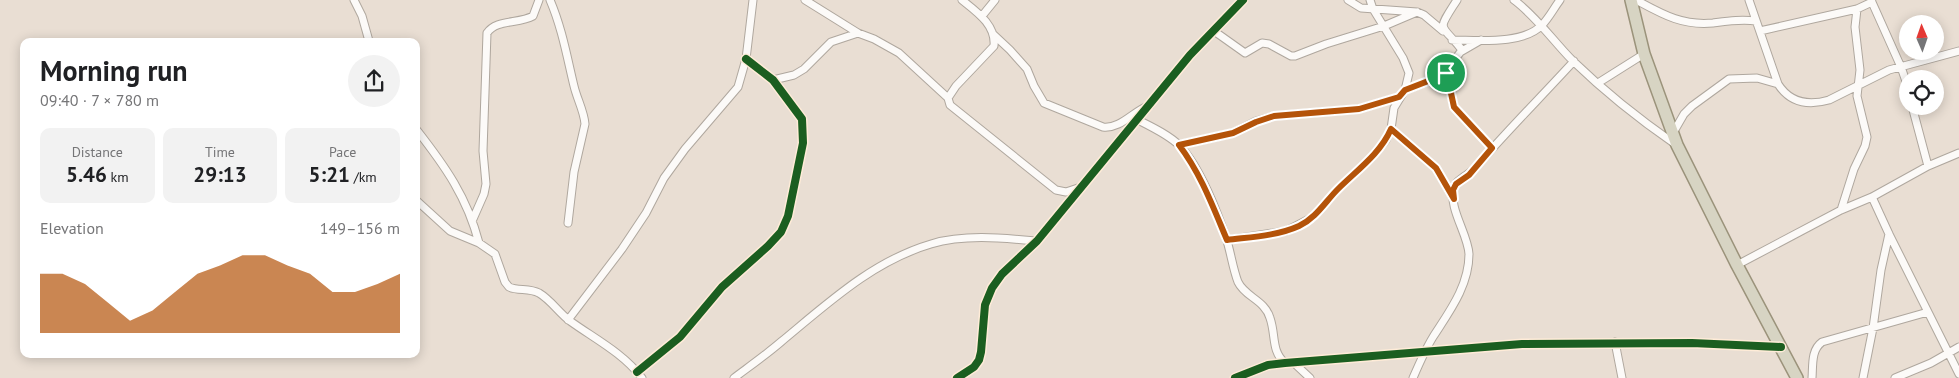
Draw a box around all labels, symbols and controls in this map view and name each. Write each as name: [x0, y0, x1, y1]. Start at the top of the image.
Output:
north arrow: [1899, 15, 1944, 60]
map controls: [1899, 15, 1944, 115]
text: Morning run: [40, 52, 188, 89]
pin: [1425, 52, 1467, 94]
button: share: [348, 55, 400, 107]
icon: arrive: [1432, 59, 1460, 87]
button: locate: [1899, 70, 1944, 115]
text: 09:40 · 7 × 780 m: [40, 90, 159, 110]
text: Distance: [72, 143, 123, 161]
text: Time: [205, 143, 235, 161]
text: Pace: [329, 143, 356, 161]
text: 5.46: [66, 161, 107, 188]
text: 29:13: [193, 161, 247, 188]
text: 5:21: [309, 161, 350, 188]
text: km: [107, 168, 129, 186]
text: /km: [350, 168, 377, 186]
text: Elevation: [40, 218, 104, 238]
text: 149–156 m: [320, 218, 400, 238]

